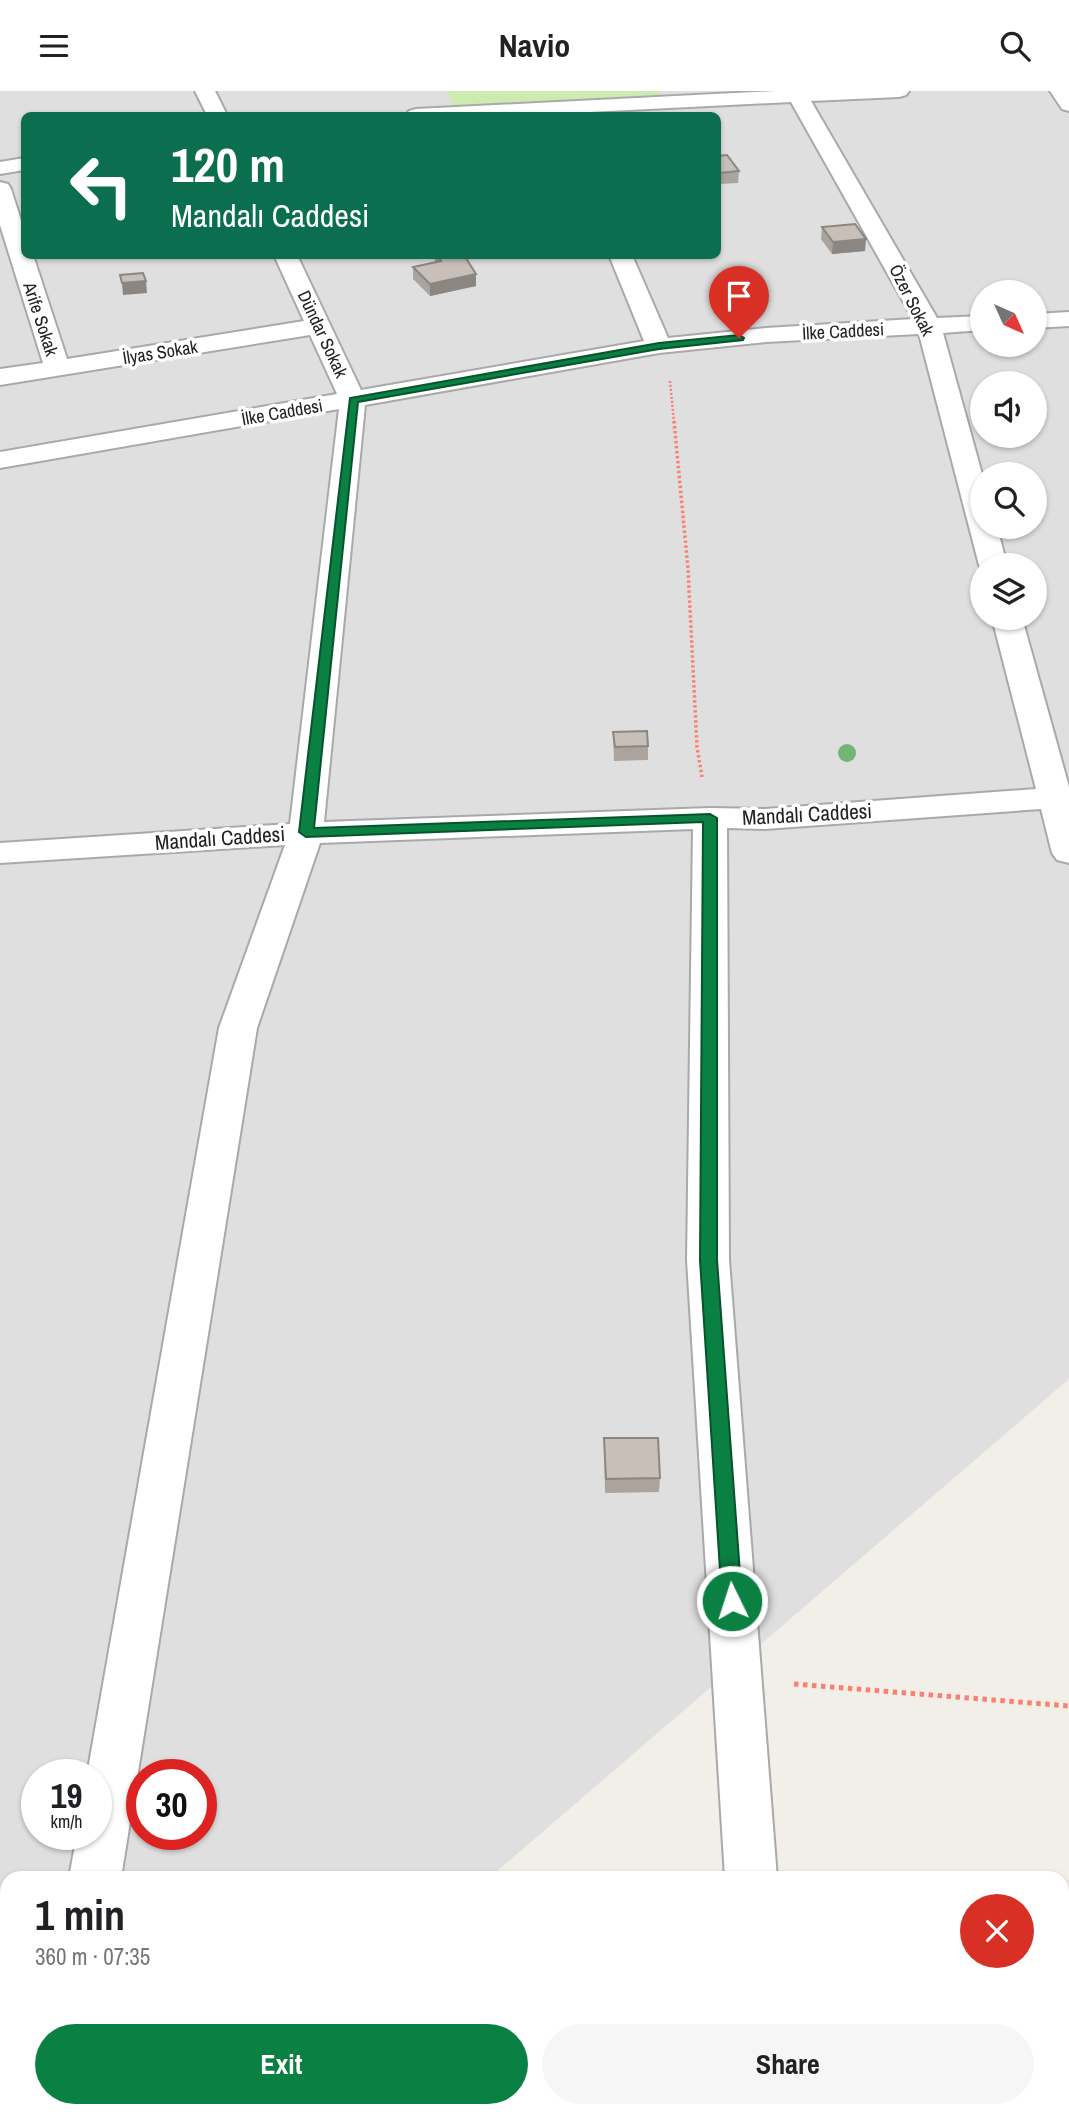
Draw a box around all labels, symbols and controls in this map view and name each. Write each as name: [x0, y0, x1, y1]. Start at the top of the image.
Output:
text: Navio: [499, 24, 570, 67]
icon: menu: [35, 27, 73, 65]
icon: search: [996, 27, 1034, 65]
text: 120 m: [171, 131, 285, 197]
icon: left: [56, 140, 147, 231]
text: Mandalı Caddesi: [171, 194, 369, 237]
street label: Özer Sokak: [883, 260, 941, 341]
pin: [709, 266, 769, 338]
icon: arrive: [720, 277, 758, 315]
street label: Arife Sokak: [17, 278, 65, 360]
north arrow: [970, 280, 1046, 357]
map controls: [970, 280, 1047, 630]
street label: Dündar Sokak: [292, 286, 354, 382]
street label: İlke Caddesi: [801, 316, 885, 346]
street label: İlyas Sokak: [121, 334, 200, 370]
button: sound: [970, 371, 1047, 448]
street label: İlke Caddesi: [239, 393, 325, 431]
button: search: [970, 462, 1047, 539]
button: layers: [970, 553, 1047, 630]
street label: Mandalı Caddesi: [741, 796, 873, 832]
street label: Mandalı Caddesi: [154, 819, 286, 857]
position arrow: [695, 1564, 769, 1638]
speed limit sign: 30: [126, 1759, 217, 1850]
text: 19: [51, 1772, 82, 1819]
text: km/h: [51, 1809, 83, 1834]
text: 1 min: [35, 1887, 125, 1943]
button: close: [960, 1894, 1034, 1968]
text: 360 m · 07:35: [35, 1941, 150, 1972]
button: Exit: [35, 2024, 528, 2104]
button: Share: [542, 2024, 1034, 2104]

